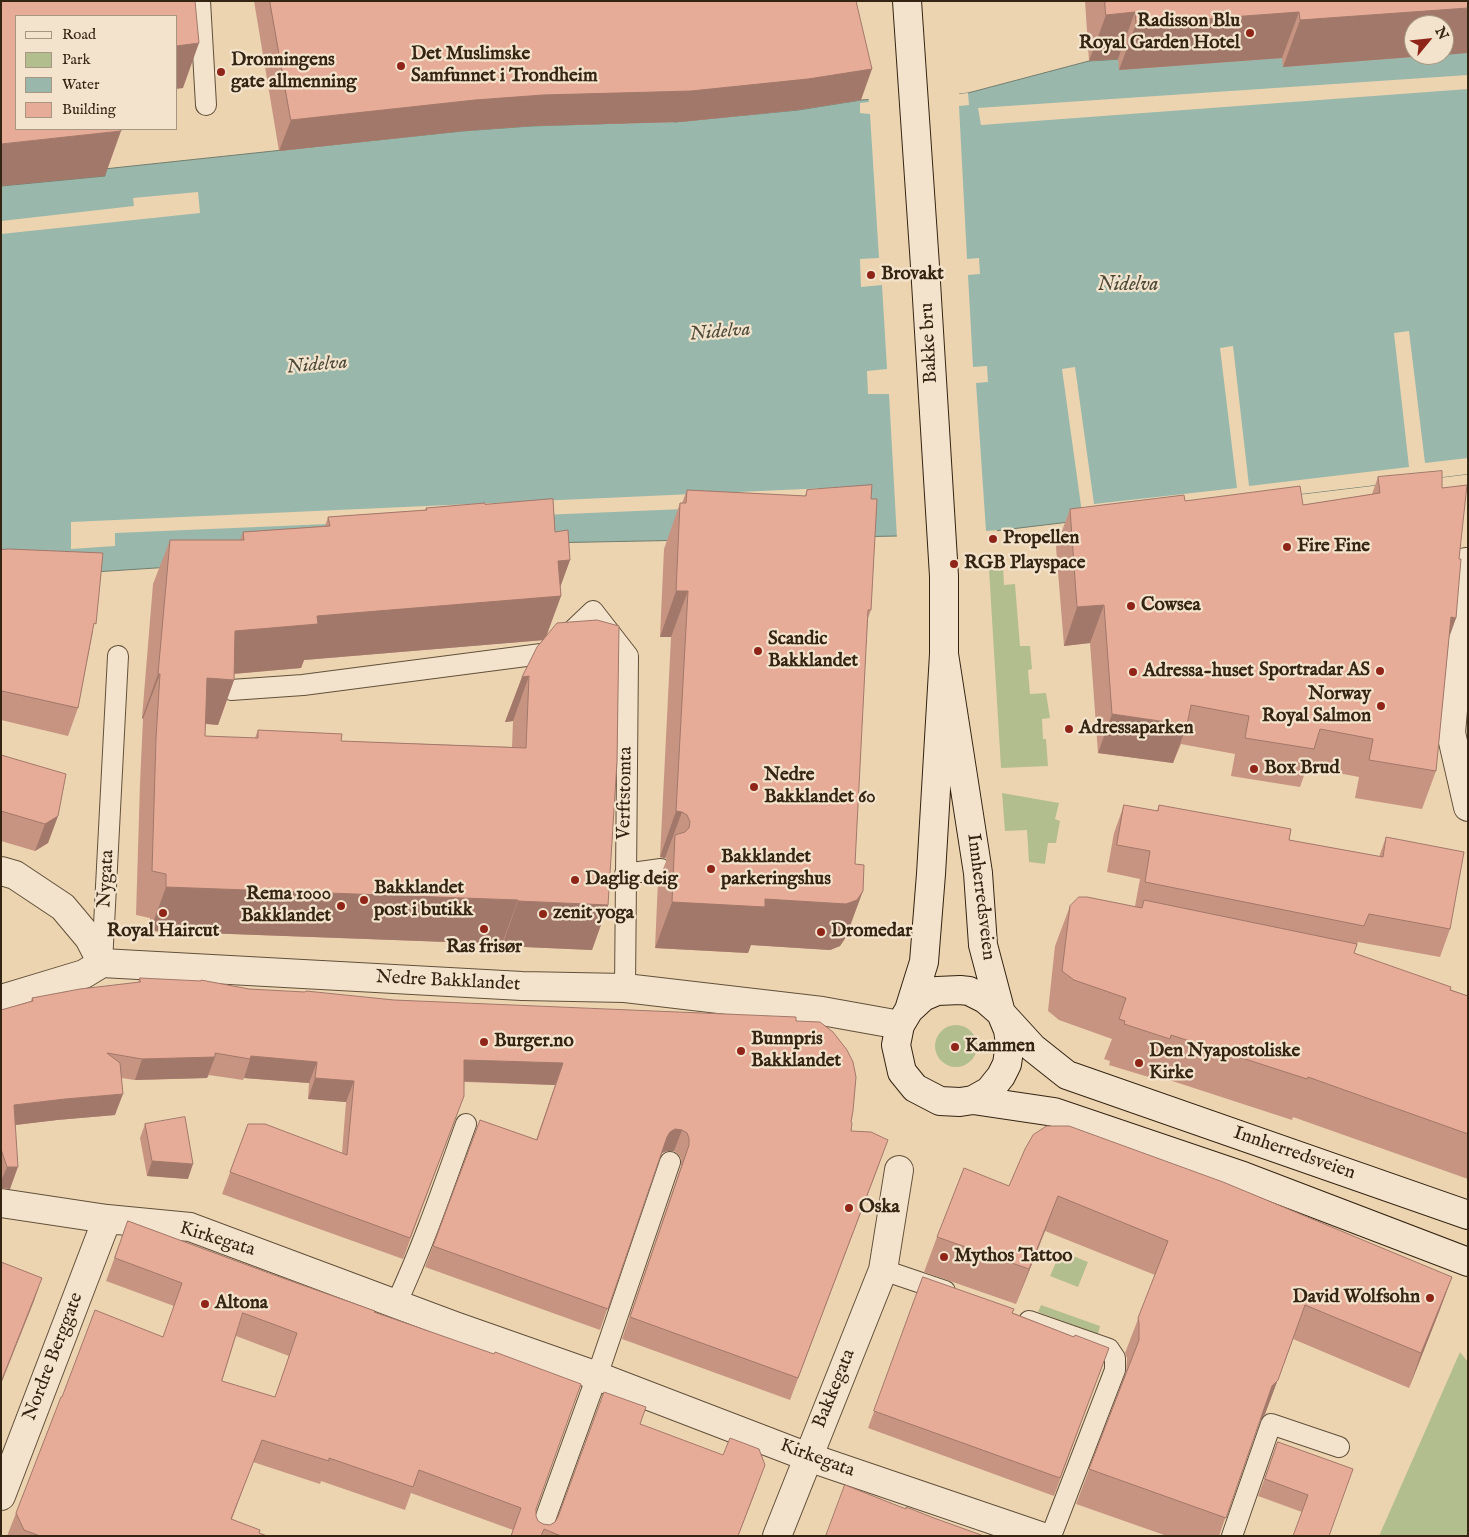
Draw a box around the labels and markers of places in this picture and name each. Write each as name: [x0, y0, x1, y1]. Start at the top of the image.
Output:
place label: Radisson Blu Royal Garden Hotel: [1079, 11, 1240, 55]
marker: Radisson Blu Royal Garden Hotel: [1244, 27, 1256, 39]
place label: Det Muslimske Samfunnet i Trondheim: [411, 44, 598, 88]
place label: Dronningens gate allmenning: [231, 50, 357, 94]
marker: Det Muslimske Samfunnet i Trondheim: [395, 60, 407, 72]
marker: Dronningens gate allmenning: [215, 66, 227, 78]
place label: Brovakt: [881, 264, 944, 286]
marker: Brovakt: [865, 269, 877, 281]
place label: Propellen: [1003, 528, 1079, 550]
marker: Propellen: [987, 533, 999, 545]
place label: Fire Fine: [1297, 536, 1370, 558]
marker: Fire Fine: [1281, 541, 1293, 553]
place label: RGB Playspace: [964, 553, 1085, 575]
marker: RGB Playspace: [948, 558, 960, 570]
place label: Cowsea: [1141, 595, 1201, 617]
marker: Cowsea: [1125, 600, 1137, 612]
place label: Scandic Bakklandet: [768, 629, 858, 673]
marker: Scandic Bakklandet: [752, 645, 764, 657]
place label: Sportradar AS: [1259, 660, 1370, 682]
place label: Adressa-huset: [1143, 661, 1254, 683]
marker: Sportradar AS: [1374, 665, 1386, 677]
marker: Adressa-huset: [1127, 666, 1139, 678]
place label: Norway Royal Salmon: [1262, 684, 1371, 728]
marker: Norway Royal Salmon: [1375, 700, 1387, 712]
place label: Adressaparken: [1079, 718, 1194, 740]
marker: Adressaparken: [1063, 723, 1075, 735]
place label: Box Brud: [1264, 758, 1340, 780]
marker: Box Brud: [1248, 763, 1260, 775]
place label: Nedre Bakklandet 60: [764, 765, 876, 809]
marker: Nedre Bakklandet 60: [748, 781, 760, 793]
place label: Bakklandet parkeringshus: [721, 847, 831, 891]
marker: Bakklandet parkeringshus: [705, 863, 717, 875]
place label: Daglig deig: [585, 869, 678, 891]
marker: Daglig deig: [569, 874, 581, 886]
place label: Bakklandet post i butikk: [374, 878, 473, 922]
place label: Rema 1000 Bakklandet: [241, 884, 331, 928]
marker: Bakklandet post i butikk: [358, 894, 370, 906]
marker: Rema 1000 Bakklandet: [335, 900, 347, 912]
place label: zenit yoga: [553, 903, 634, 925]
marker: Royal Haircut: [157, 907, 169, 919]
marker: zenit yoga: [537, 908, 549, 920]
place label: Royal Haircut: [107, 921, 219, 943]
place label: Dromedar: [831, 921, 912, 943]
marker: Ras frisør: [478, 923, 490, 935]
marker: Dromedar: [815, 926, 827, 938]
place label: Ras frisør: [446, 937, 522, 959]
place label: Bunnpris Bakklandet: [751, 1029, 841, 1073]
place label: Burger.no: [494, 1031, 574, 1053]
marker: Burger.no: [478, 1036, 490, 1048]
place label: Kammen: [965, 1036, 1035, 1058]
marker: Kammen: [949, 1041, 961, 1053]
place label: Den Nyapostoliske Kirke: [1149, 1041, 1300, 1085]
marker: Bunnpris Bakklandet: [735, 1045, 747, 1057]
marker: Den Nyapostoliske Kirke: [1133, 1057, 1145, 1069]
place label: Oska: [859, 1197, 900, 1219]
marker: Oska: [843, 1202, 855, 1214]
place label: Mythos Tattoo: [954, 1246, 1072, 1268]
marker: Mythos Tattoo: [938, 1251, 950, 1263]
place label: David Wolfsohn: [1293, 1287, 1420, 1309]
marker: David Wolfsohn: [1424, 1292, 1436, 1304]
place label: Altona: [215, 1293, 268, 1315]
marker: Altona: [199, 1298, 211, 1310]

